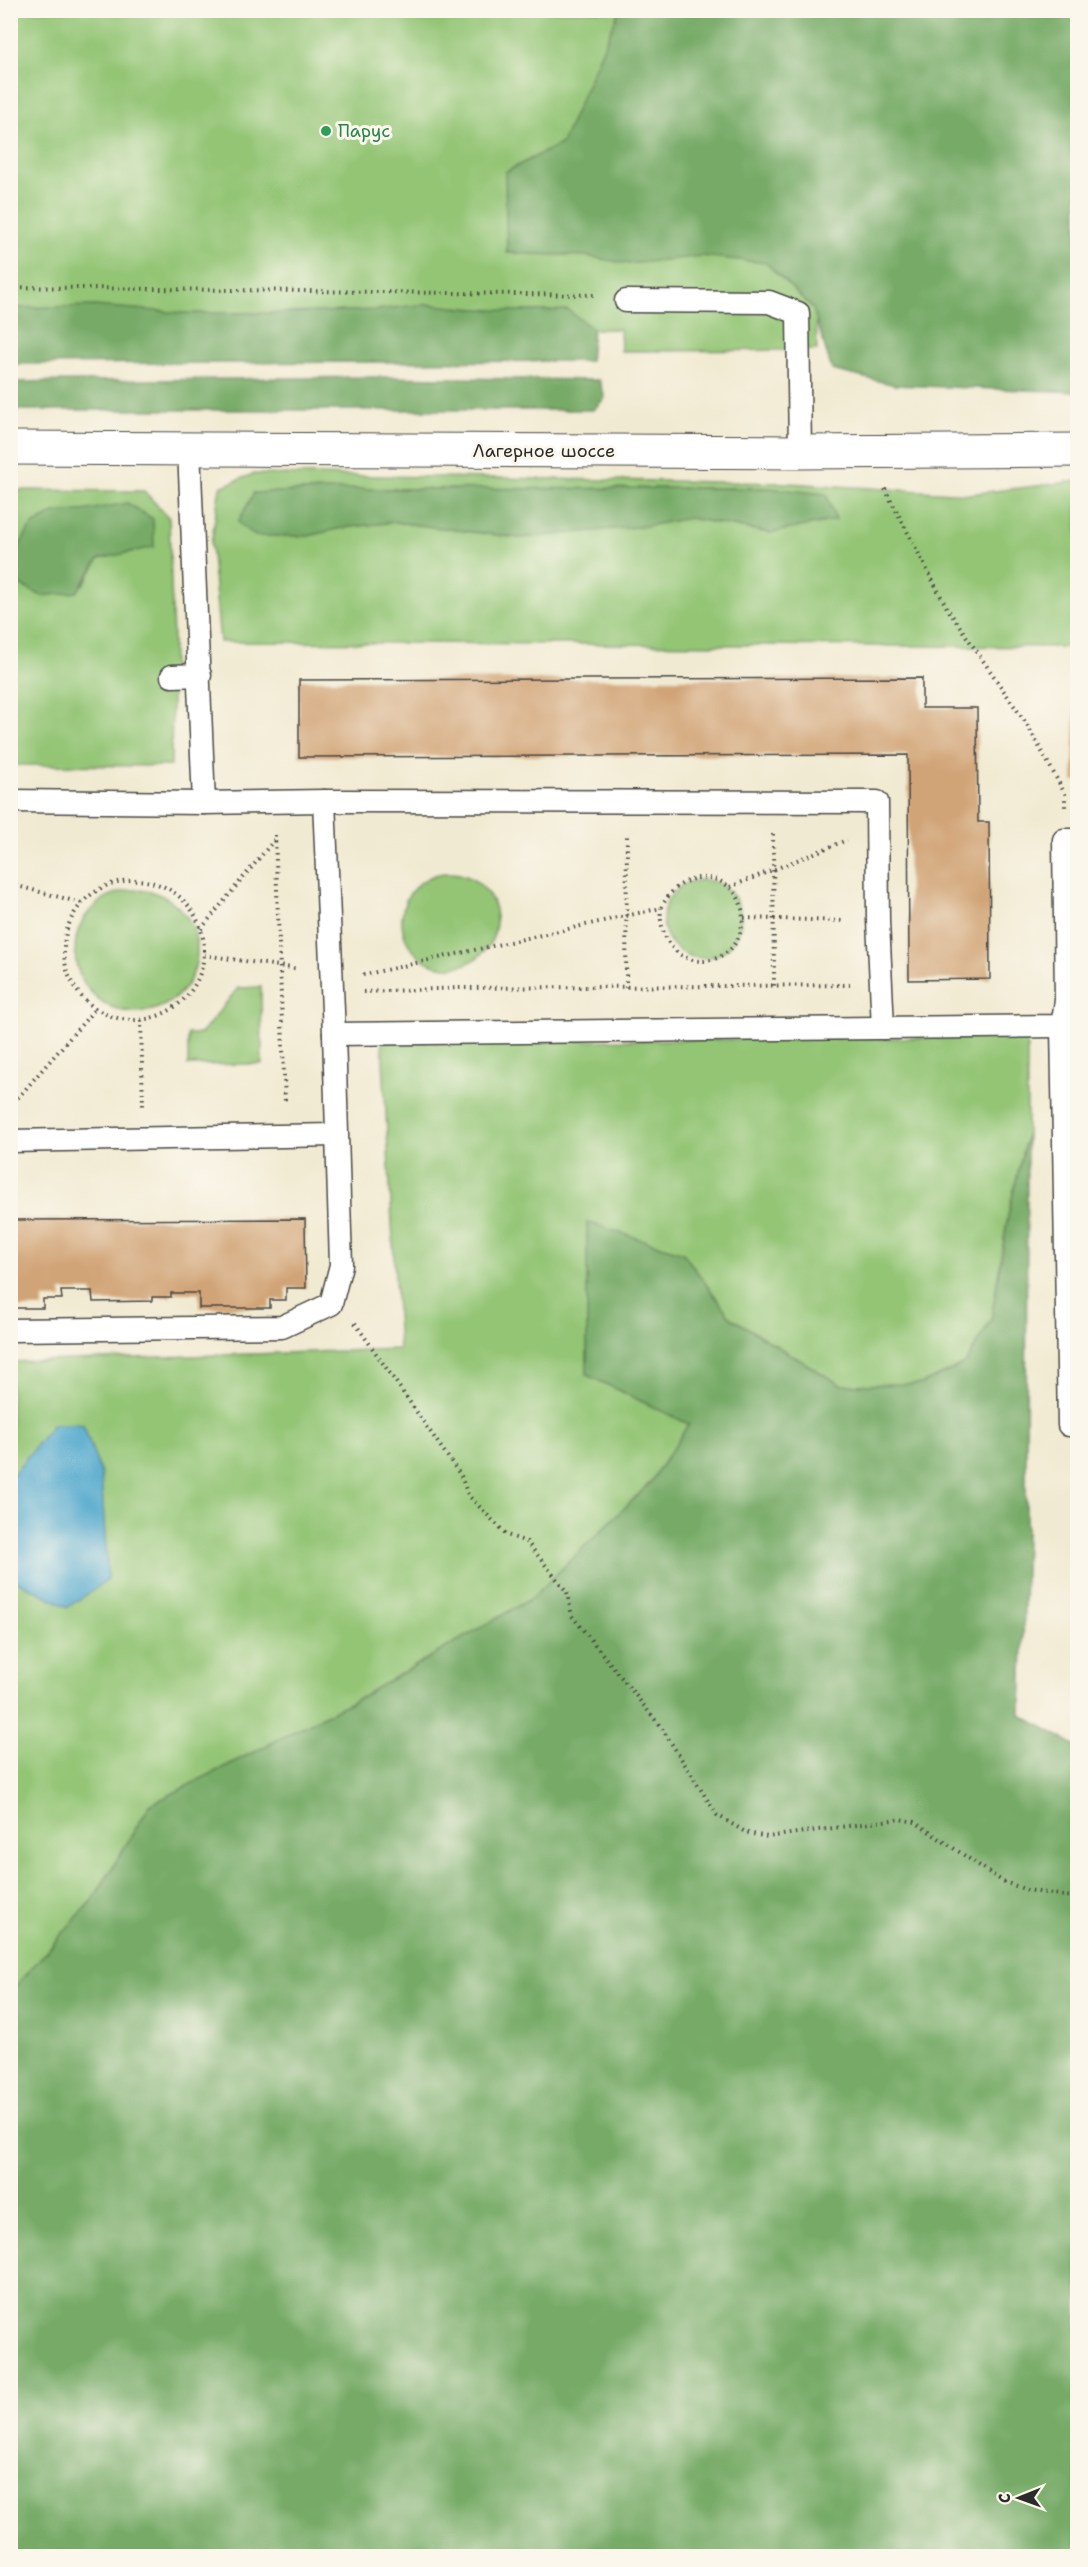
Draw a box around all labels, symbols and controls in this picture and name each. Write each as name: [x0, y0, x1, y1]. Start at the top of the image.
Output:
place label: Парус: [338, 119, 390, 143]
marker: Парус: [319, 124, 333, 138]
street label: Лагерное шоссе: [473, 439, 615, 463]
north arrow: [989, 2468, 1049, 2528]
text: С: [994, 2493, 1015, 2503]

